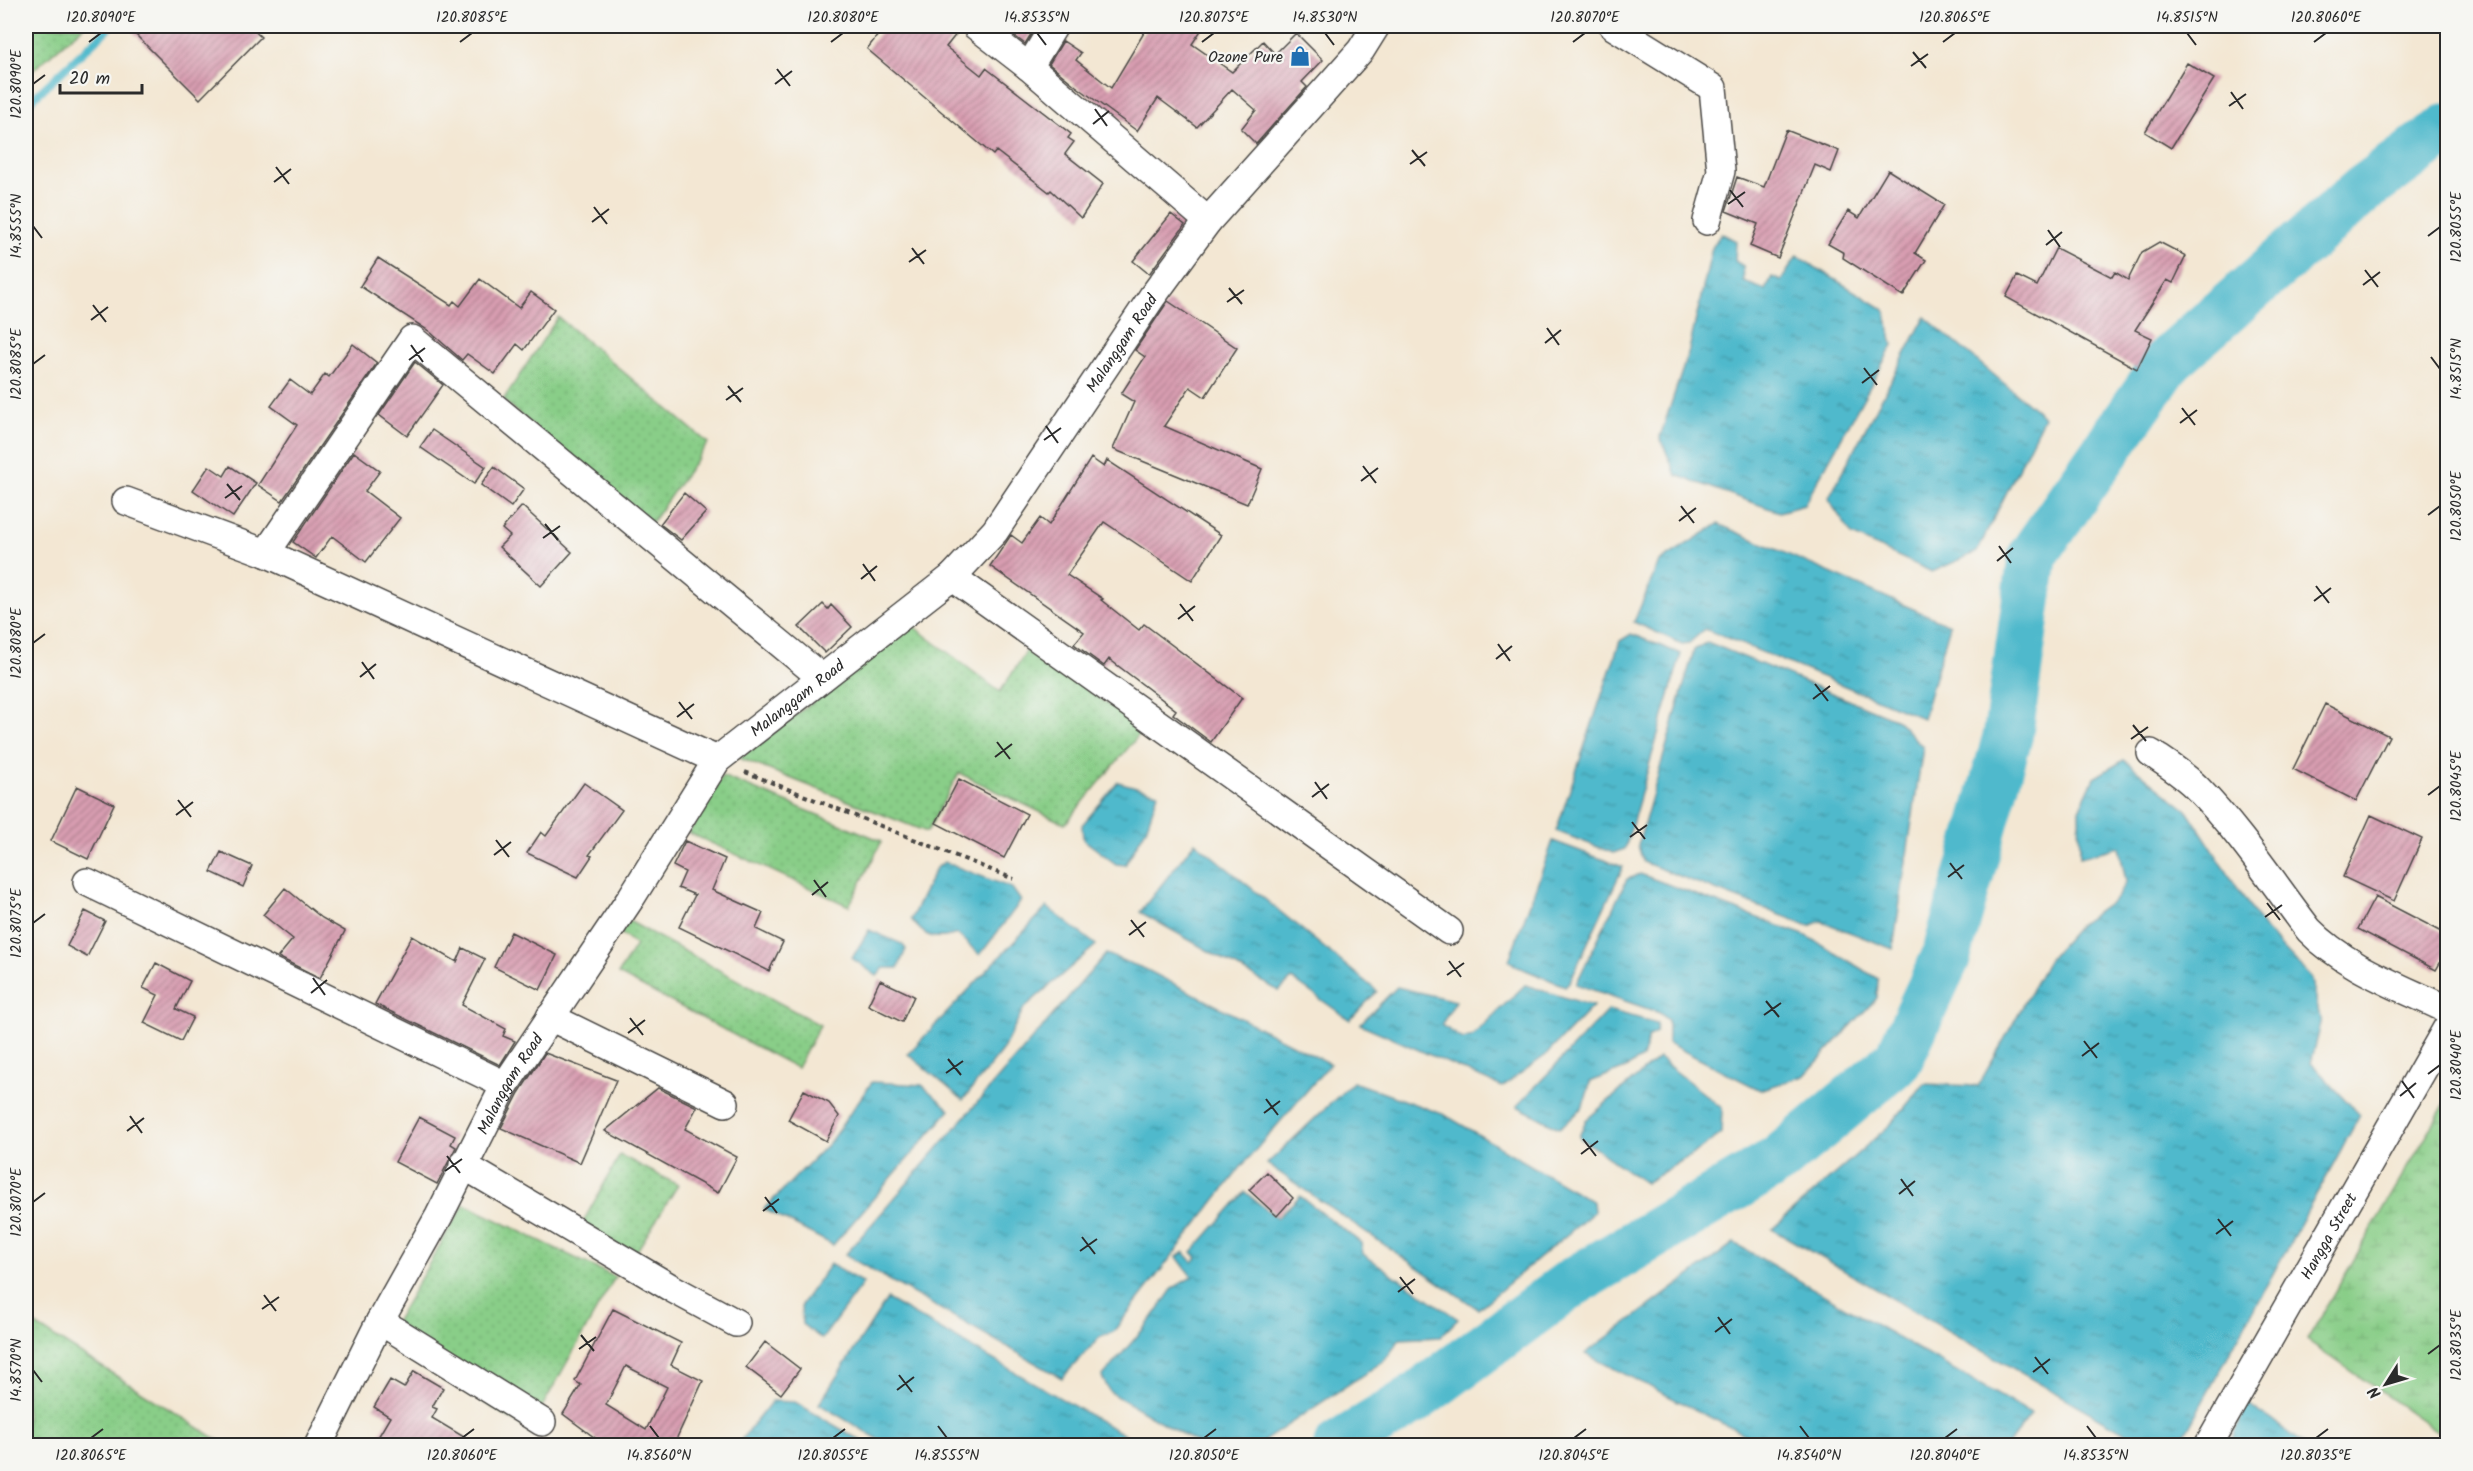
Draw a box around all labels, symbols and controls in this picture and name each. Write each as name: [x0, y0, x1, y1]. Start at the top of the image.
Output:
text: 120.8090°E: [66, 6, 137, 30]
text: 120.8085°E: [436, 6, 509, 30]
text: 120.8080°E: [807, 6, 880, 30]
text: 14.8535°N: [1004, 6, 1070, 30]
text: 120.8075°E: [1179, 6, 1250, 30]
text: 14.8530°N: [1293, 6, 1357, 30]
text: 120.8070°E: [1550, 6, 1621, 30]
text: 120.8065°E: [1919, 6, 1992, 30]
text: 14.8515°N: [2156, 6, 2218, 30]
text: 120.8060°E: [2291, 6, 2363, 30]
shop icon: Ozone Pure: [1288, 44, 1312, 68]
place label: Ozone Pure: [1208, 45, 1283, 70]
text: 120.8090°E: [5, 48, 29, 119]
scale bar: [60, 57, 142, 95]
text: 20 m: [69, 65, 110, 94]
text: 120.8055°E: [2445, 190, 2469, 262]
text: 14.8555°N: [5, 194, 29, 258]
street label: Malanggam Road: [1080, 289, 1165, 398]
text: 120.8085°E: [5, 327, 29, 400]
text: 14.8515°N: [2445, 338, 2469, 400]
text: 120.8050°E: [2445, 470, 2469, 541]
text: 120.8080°E: [5, 606, 29, 679]
street label: Malanggam Road: [745, 653, 851, 744]
text: 120.8045°E: [2445, 749, 2469, 822]
text: 120.8075°E: [5, 887, 29, 958]
street label: Malanggam Road: [471, 1028, 551, 1139]
text: 120.8040°E: [2445, 1028, 2469, 1100]
text: 120.8070°E: [5, 1166, 29, 1237]
street label: Hangga Street: [2295, 1188, 2365, 1285]
text: 120.8035°E: [2445, 1308, 2469, 1381]
text: 14.8570°N: [5, 1338, 29, 1402]
north arrow: [2356, 1354, 2416, 1414]
text: N: [2362, 1381, 2388, 1404]
text: 120.8065°E: [55, 1444, 128, 1468]
text: 120.8060°E: [427, 1444, 499, 1468]
text: 14.8560°N: [627, 1444, 691, 1468]
text: 120.8055°E: [798, 1444, 870, 1468]
text: 14.8555°N: [915, 1444, 979, 1468]
text: 120.8050°E: [1169, 1444, 1240, 1468]
text: 120.8045°E: [1538, 1444, 1611, 1468]
text: 14.8540°N: [1777, 1444, 1841, 1468]
text: 120.8040°E: [1910, 1444, 1982, 1468]
text: 14.8535°N: [2063, 1444, 2129, 1468]
text: 120.8035°E: [2280, 1444, 2353, 1468]

